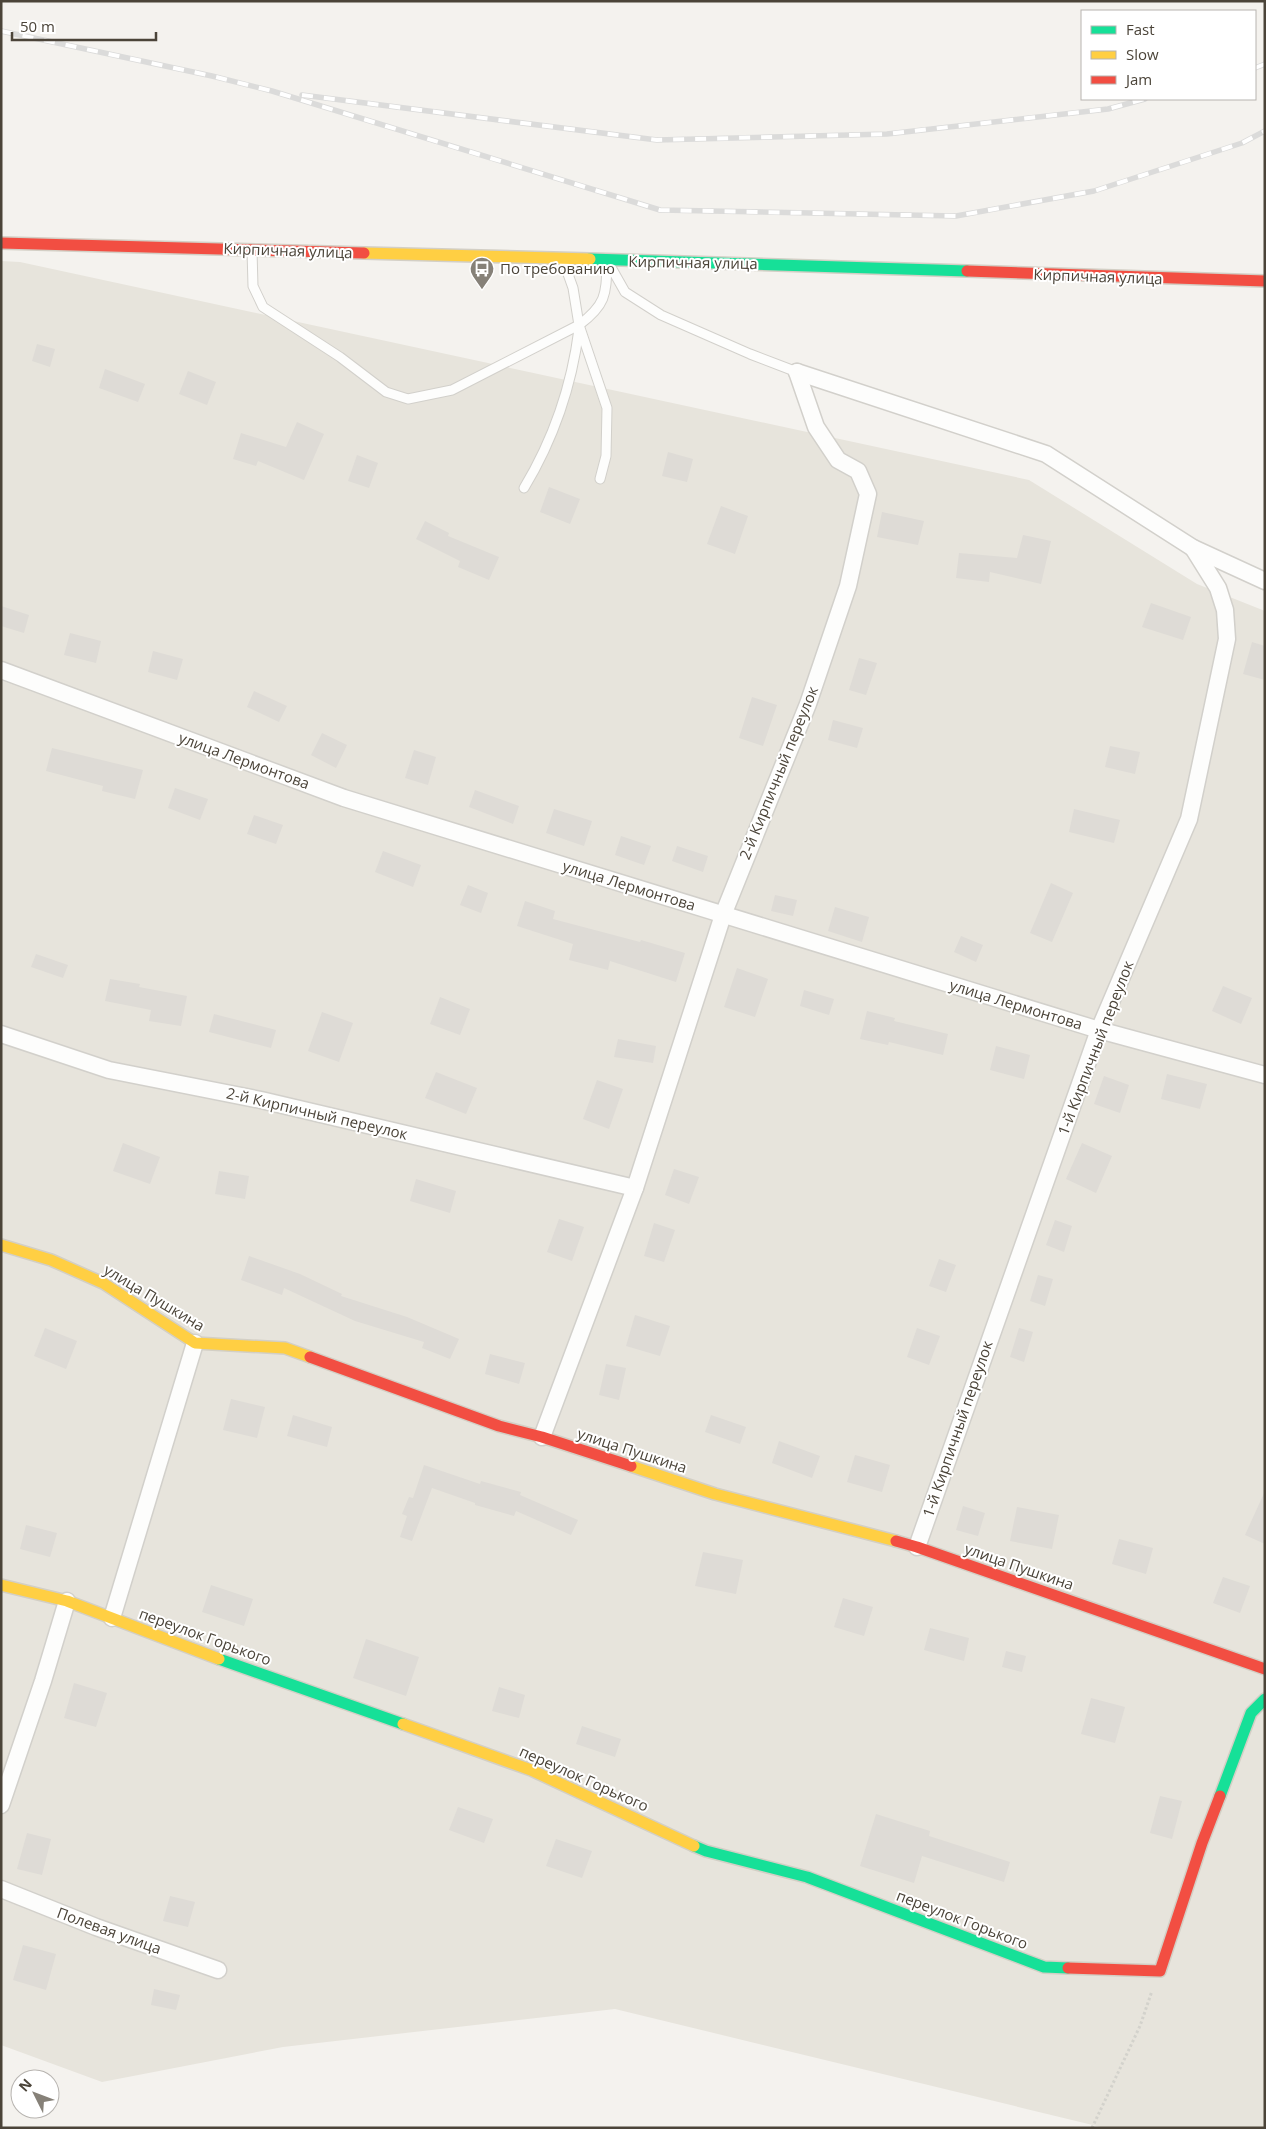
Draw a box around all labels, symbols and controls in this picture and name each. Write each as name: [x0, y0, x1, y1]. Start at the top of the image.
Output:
scale bar: [12, 10, 156, 42]
legend: [1081, 10, 1256, 100]
text: 50 m: [20, 16, 55, 36]
text: Fast: [1126, 19, 1155, 39]
text: Slow: [1126, 44, 1159, 64]
text: Jam: [1124, 69, 1152, 89]
street label: Кирпичная улица: [223, 238, 353, 262]
street label: Кирпичная улица: [628, 251, 758, 273]
bus stop icon: По требованию: [469, 256, 495, 290]
place label: По требованию: [500, 258, 615, 278]
street label: Кирпичная улица: [1033, 264, 1163, 288]
street label: 2-й Кирпичный переулок: [734, 683, 822, 862]
street label: улица Лермонтова: [176, 727, 313, 793]
street label: улица Лермонтова: [560, 855, 698, 915]
street label: 1-й Кирпичный переулок: [1053, 957, 1138, 1138]
street label: улица Лермонтова: [947, 974, 1085, 1034]
street label: 2-й Кирпичный переулок: [225, 1082, 410, 1144]
street label: улица Пушкина: [100, 1259, 209, 1335]
street label: 1-й Кирпичный переулок: [917, 1338, 997, 1520]
street label: улица Пушкина: [575, 1423, 690, 1477]
street label: улица Пушкина: [962, 1538, 1077, 1594]
street label: переулок Горького: [137, 1603, 274, 1669]
street label: переулок Горького: [517, 1741, 652, 1816]
street label: переулок Горького: [894, 1885, 1031, 1953]
street label: Полевая улица: [54, 1902, 164, 1958]
north arrow: [10, 2069, 60, 2119]
text: N: [14, 2074, 36, 2096]

